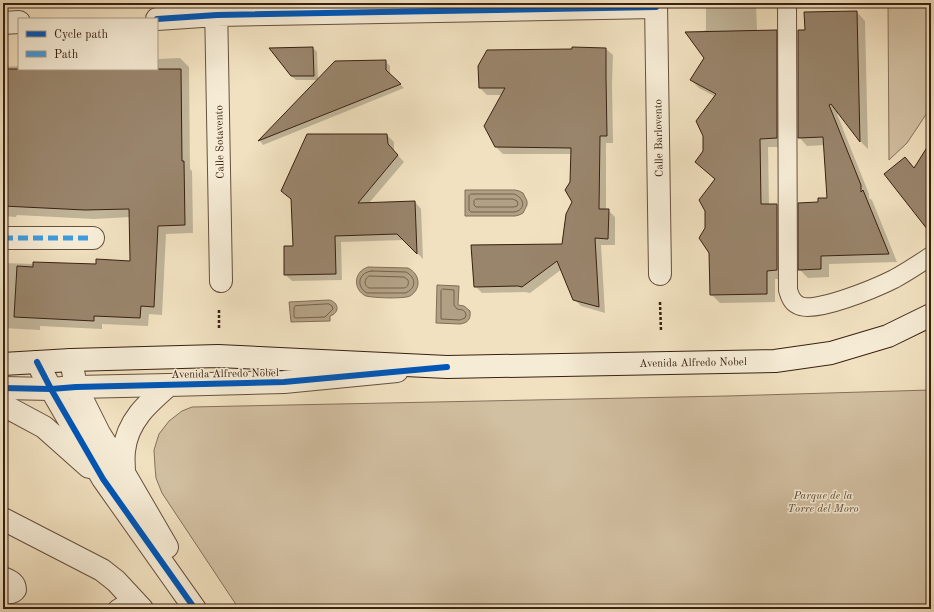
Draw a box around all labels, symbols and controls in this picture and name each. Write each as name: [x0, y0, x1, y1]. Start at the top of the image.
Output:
legend: [18, 18, 158, 70]
text: Cycle path: [54, 29, 109, 41]
text: Path: [54, 49, 79, 61]
street label: Calle Barlovento: [653, 99, 666, 177]
street label: Calle Sotavento: [214, 105, 227, 179]
street label: Avenida Alfredo Nobel: [639, 357, 747, 370]
street label: Avenida Alfredo Nobel: [171, 368, 279, 381]
park label: Parque de la Torre del Moro: [787, 491, 859, 515]

